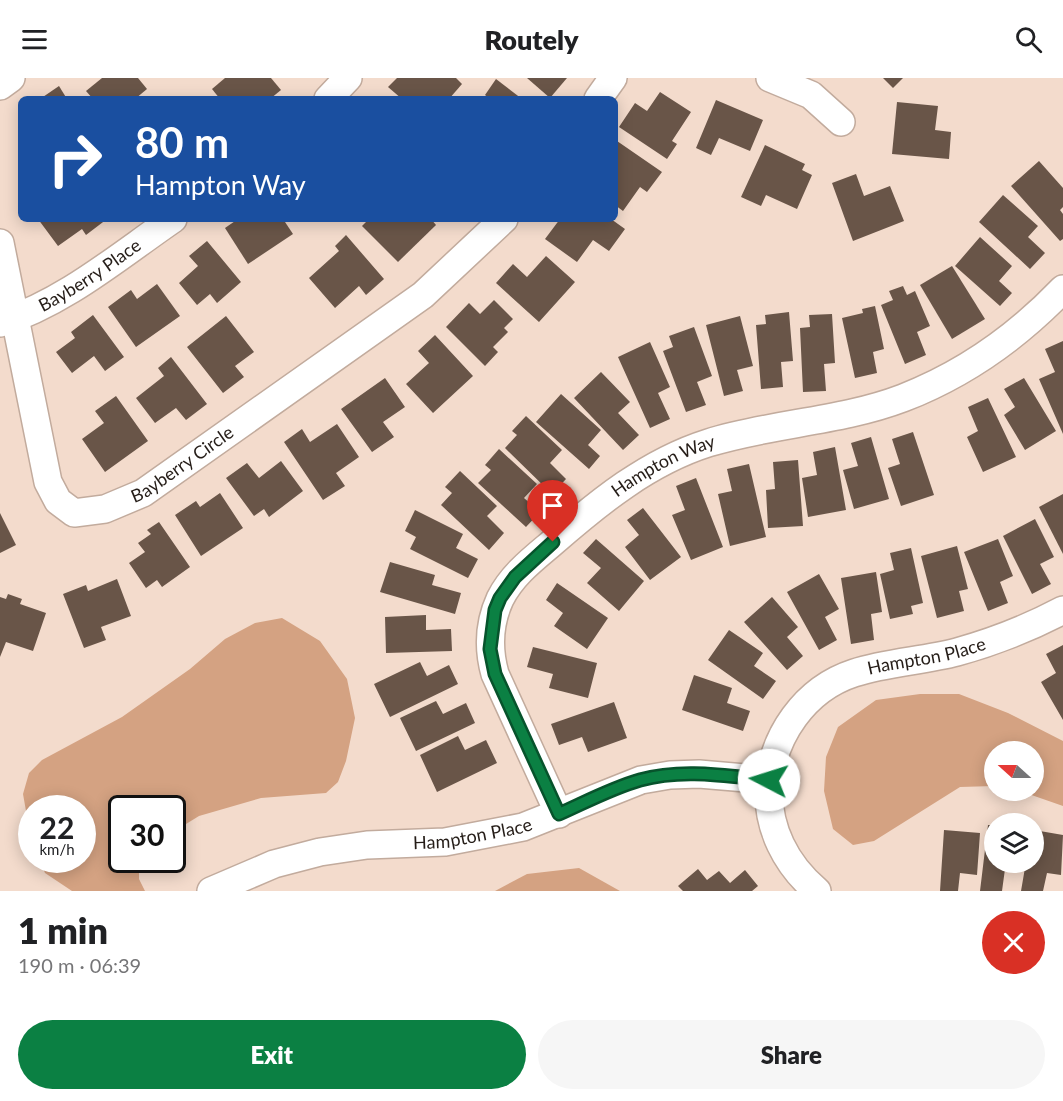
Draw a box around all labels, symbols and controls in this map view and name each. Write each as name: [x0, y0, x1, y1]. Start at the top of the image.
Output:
icon: menu: [18, 23, 51, 56]
text: Routely: [484, 23, 579, 56]
icon: search: [1012, 23, 1045, 56]
text: 80 m: [135, 117, 229, 167]
icon: right: [36, 120, 114, 198]
text: Hampton Way: [135, 168, 306, 201]
street label: Bayberry Place: [35, 233, 145, 316]
street label: Bayberry Circle: [127, 421, 237, 507]
street label: Hampton Way: [607, 429, 718, 501]
pin: [527, 480, 578, 542]
icon: arrive: [536, 489, 569, 522]
street label: Hampton Place: [865, 632, 988, 679]
north arrow: [984, 741, 1044, 801]
map controls: [984, 741, 1044, 873]
position arrow: [737, 748, 801, 812]
speed limit sign: 30: [108, 795, 186, 873]
text: 22: [40, 809, 74, 845]
street label: Hampton Place: [413, 812, 535, 853]
button: layers: [984, 813, 1044, 873]
text: km/h: [39, 840, 75, 858]
text: 1 min: [18, 908, 108, 952]
button: close: [982, 911, 1045, 974]
text: 190 m · 06:39: [18, 953, 141, 977]
button: Exit: [18, 1020, 526, 1089]
button: Share: [538, 1020, 1045, 1089]

